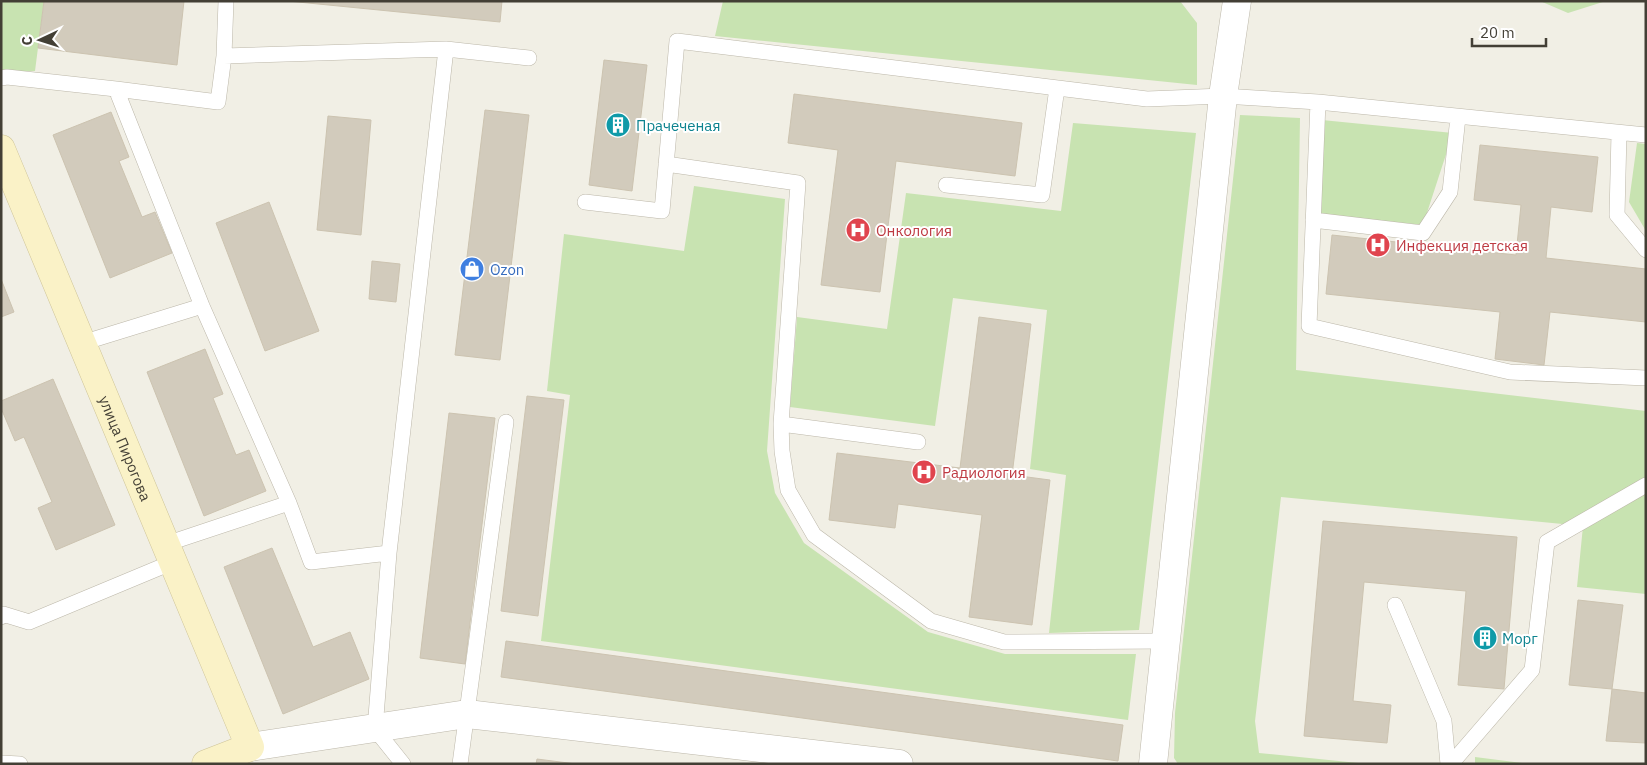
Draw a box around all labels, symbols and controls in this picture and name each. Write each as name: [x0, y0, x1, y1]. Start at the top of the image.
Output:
north arrow: [15, 15, 65, 65]
scale bar: [1472, 15, 1546, 47]
text: 20 m: [1480, 23, 1515, 42]
text: С: [18, 36, 36, 46]
building icon: Прачеченая: [605, 112, 631, 138]
place label: Прачеченая: [636, 116, 720, 135]
hospital icon: Онкология: [845, 217, 871, 243]
place label: Онкология: [876, 221, 952, 240]
hospital icon: Инфекция детская: [1365, 232, 1391, 258]
place label: Инфекция детская: [1396, 236, 1528, 255]
shop icon: Ozon: [459, 256, 485, 282]
place label: Ozon: [490, 260, 524, 279]
street label: улица Пирогова: [95, 393, 156, 504]
hospital icon: Радиология: [911, 459, 937, 485]
place label: Радиология: [942, 463, 1026, 482]
building icon: Морг: [1472, 625, 1498, 651]
place label: Морг: [1502, 629, 1538, 648]

